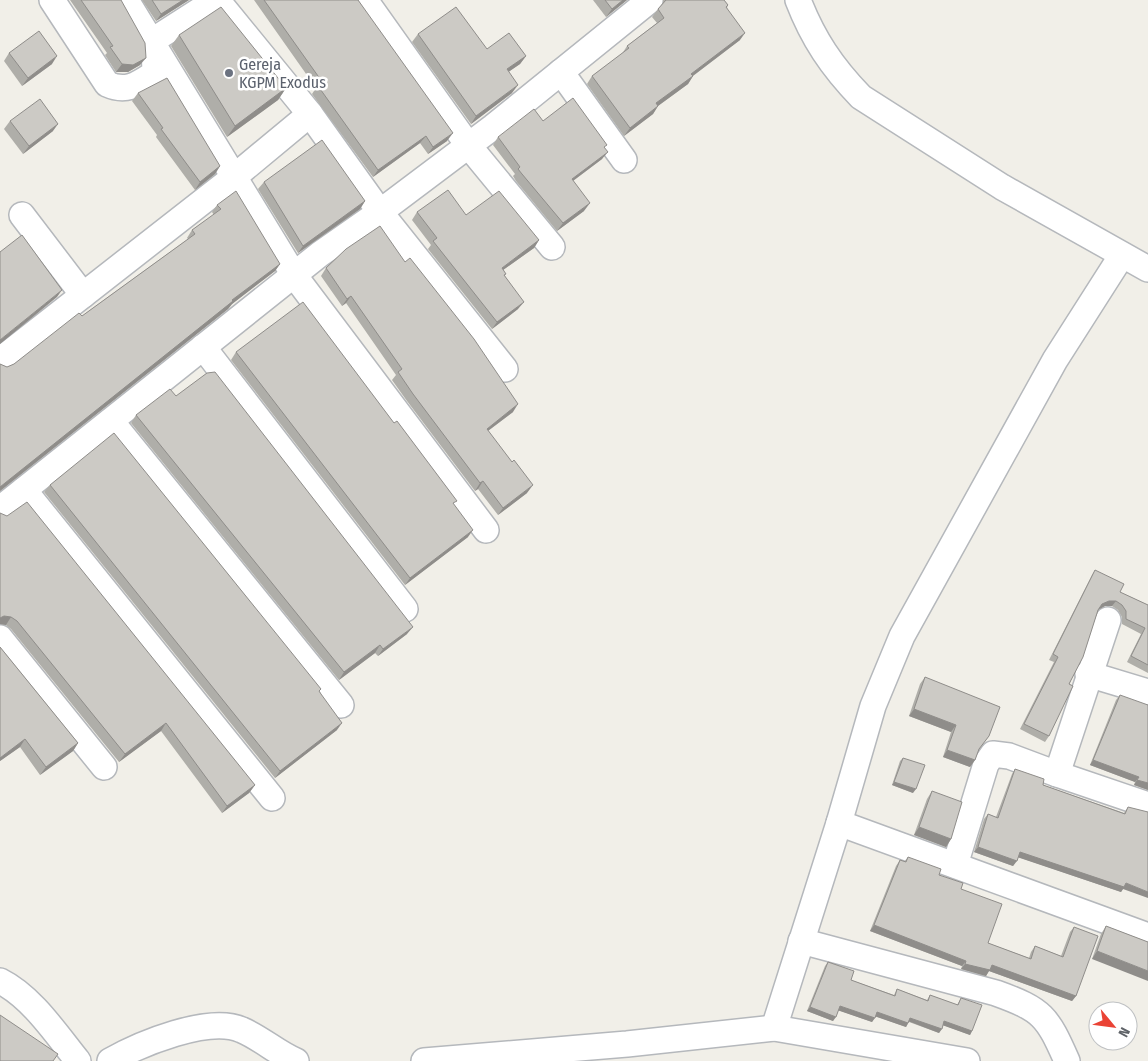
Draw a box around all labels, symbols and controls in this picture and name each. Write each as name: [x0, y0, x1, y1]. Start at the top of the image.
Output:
place label: Gereja KGPM Exodus: [239, 55, 326, 92]
marker: Gereja KGPM Exodus: [223, 67, 235, 79]
north arrow: [1088, 1001, 1138, 1051]
text: N: [1114, 1024, 1133, 1040]

